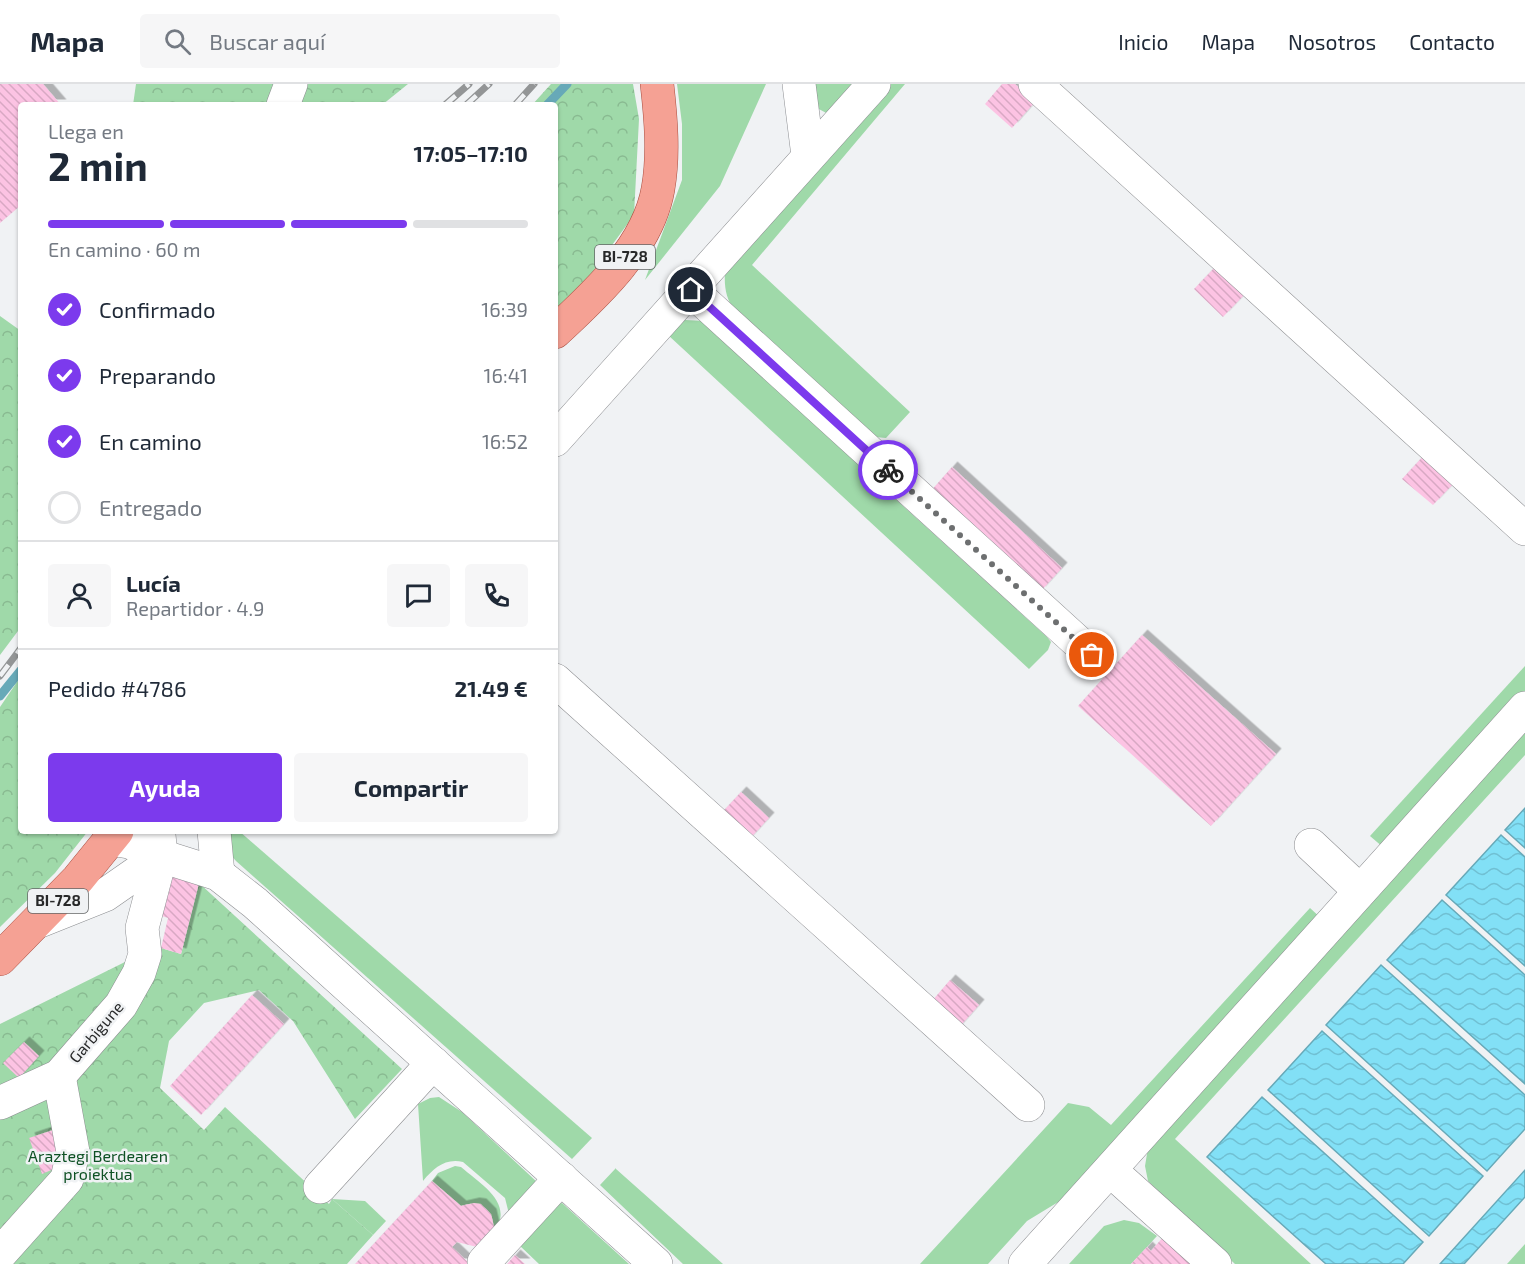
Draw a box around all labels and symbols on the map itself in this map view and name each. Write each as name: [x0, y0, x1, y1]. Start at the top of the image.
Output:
road number: BI-728: [595, 245, 655, 269]
pin: [665, 264, 716, 315]
courier: [858, 440, 918, 500]
pin: [1066, 629, 1117, 680]
road number: BI-728: [28, 889, 88, 913]
street label: Garbigune: [64, 997, 127, 1066]
park label: Araztegi Berdearen proiektua: [28, 1146, 168, 1183]

